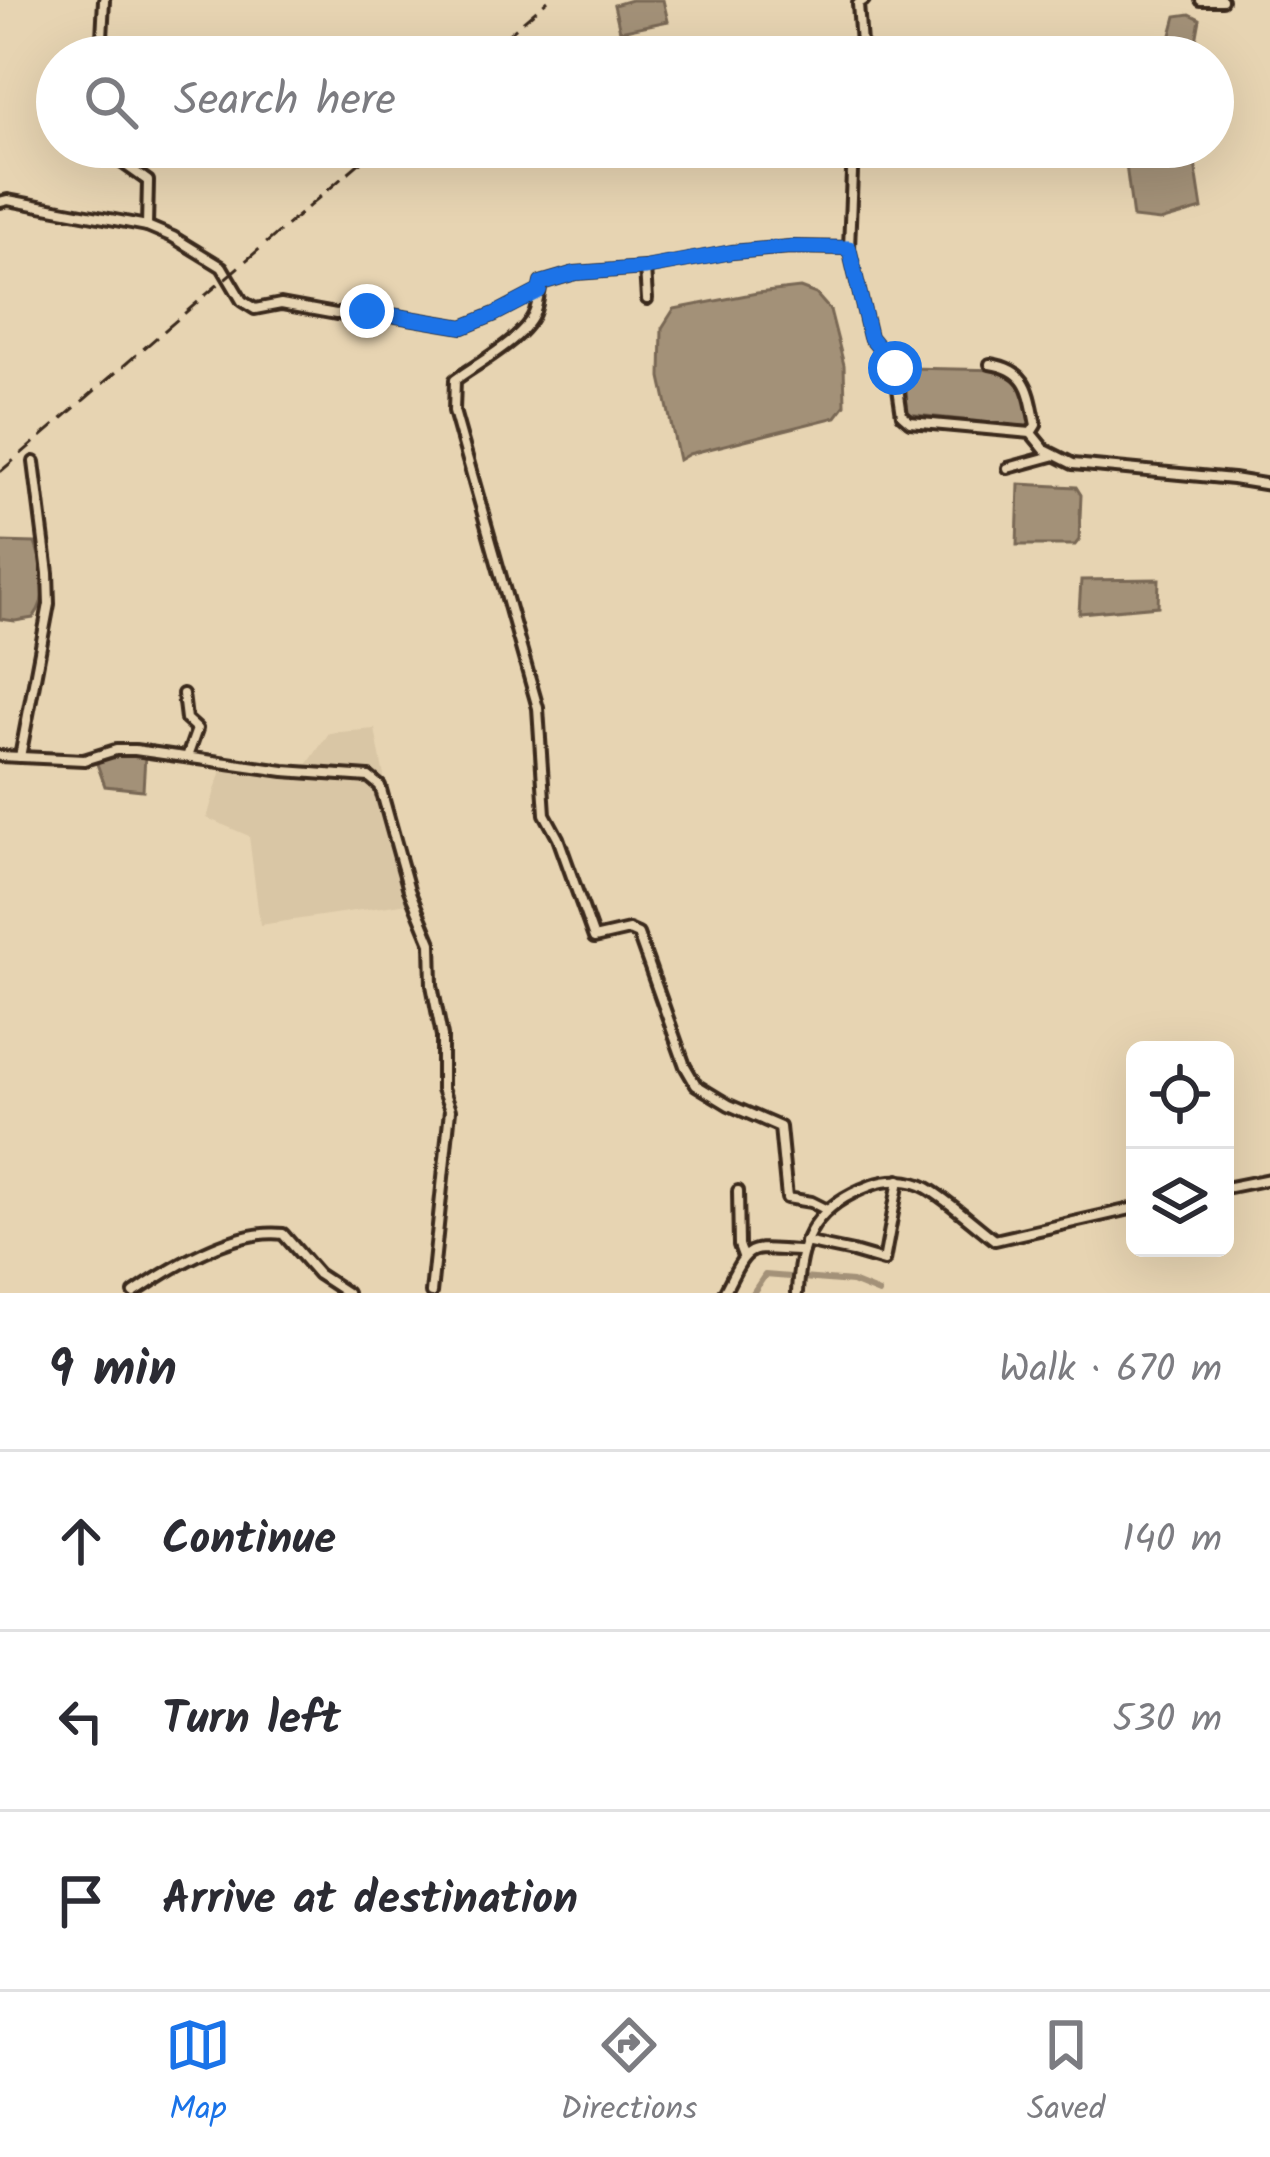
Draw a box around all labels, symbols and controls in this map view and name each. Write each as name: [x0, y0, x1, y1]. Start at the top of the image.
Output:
search box: [36, 36, 1234, 168]
text: Search here: [174, 66, 396, 138]
icon: search: [78, 69, 144, 135]
route end: [340, 284, 394, 338]
route start: [868, 341, 922, 395]
map controls: [1126, 1041, 1234, 1257]
button: locate: [1126, 1041, 1234, 1149]
button: layers: [1126, 1149, 1234, 1257]
text: 9 min: [48, 1331, 177, 1412]
text: Walk · 670 m: [999, 1340, 1222, 1402]
text: Continue: [162, 1505, 336, 1577]
icon: ahead: [48, 1508, 114, 1574]
text: 140 m: [1122, 1510, 1222, 1572]
text: Turn left: [162, 1685, 341, 1757]
icon: left: [48, 1688, 114, 1754]
text: 530 m: [1113, 1690, 1222, 1752]
text: Arrive at destination: [162, 1865, 578, 1937]
icon: arrive: [48, 1868, 114, 1934]
tab: Map: [165, 2012, 231, 2137]
tab: Directions: [560, 2012, 697, 2137]
tab: Saved: [1027, 2012, 1105, 2137]

